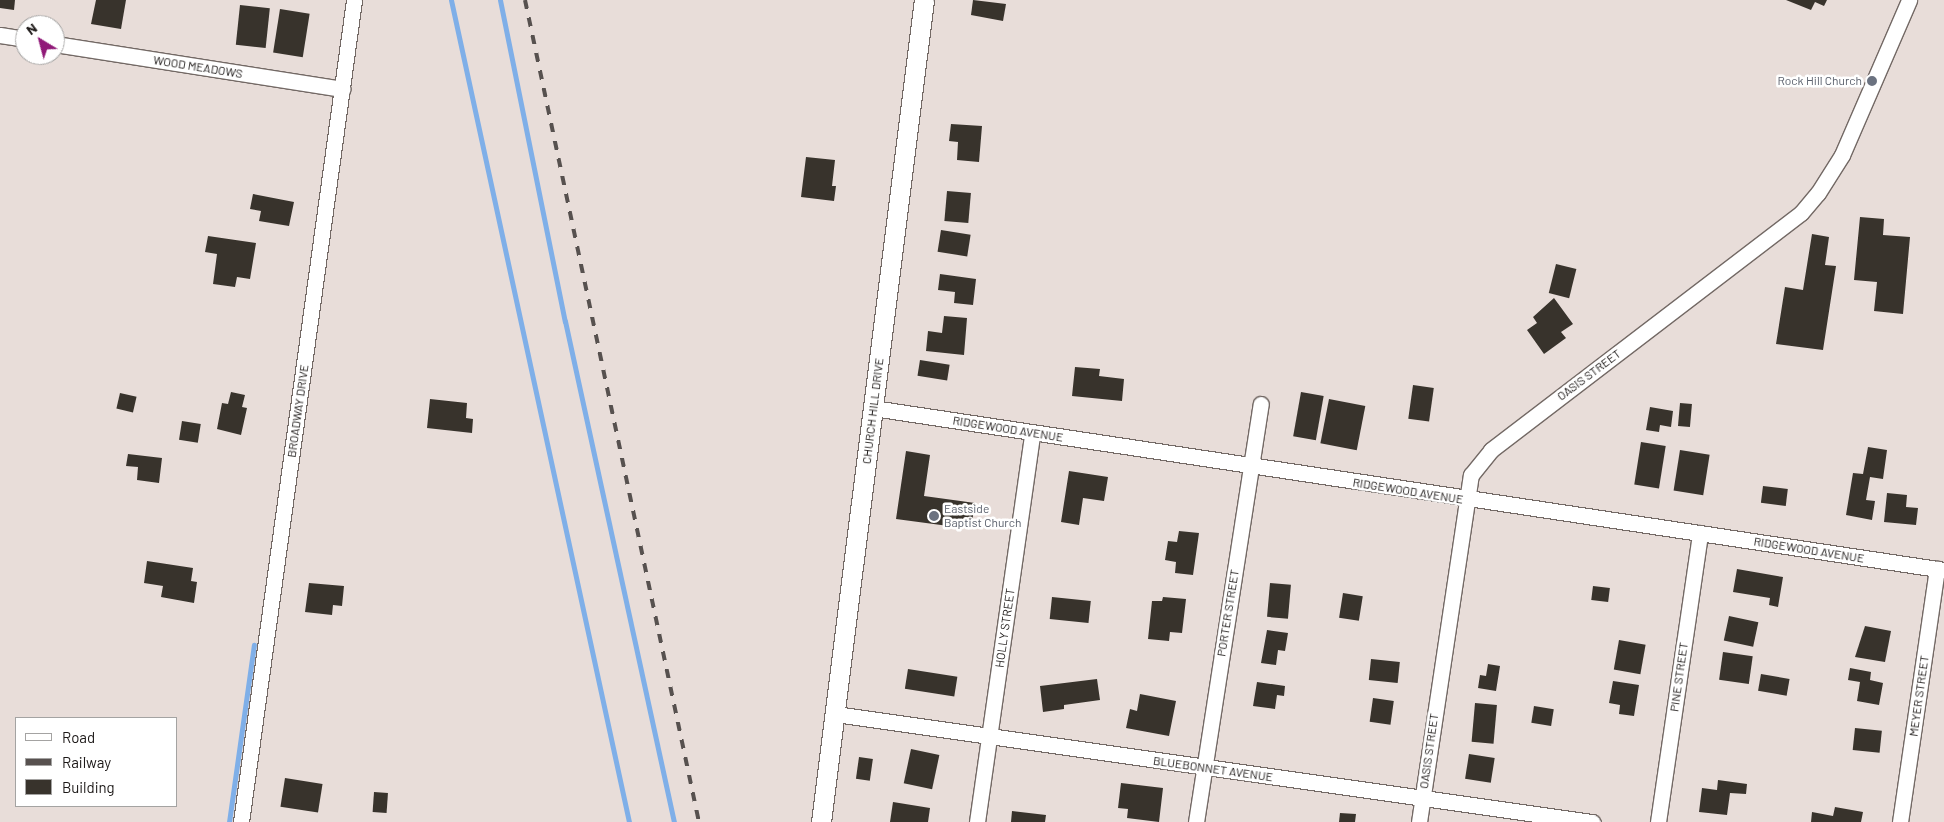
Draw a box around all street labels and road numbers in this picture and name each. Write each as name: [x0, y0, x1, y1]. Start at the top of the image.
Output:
street label: WOOD MEADOWS: [152, 53, 244, 81]
street label: OASIS STREET: [1554, 346, 1624, 404]
street label: CHURCH HILL DRIVE: [859, 357, 887, 465]
street label: BROADWAY DRIVE: [284, 364, 312, 458]
street label: RIDGEWOOD AVENUE: [952, 413, 1064, 445]
street label: RIDGEWOOD AVENUE: [1352, 475, 1464, 507]
street label: RIDGEWOOD AVENUE: [1753, 534, 1865, 566]
street label: PORTER STREET: [1214, 568, 1242, 658]
street label: HOLLY STREET: [992, 587, 1018, 669]
street label: PINE STREET: [1667, 641, 1691, 713]
street label: MEYER STREET: [1906, 655, 1932, 737]
street label: OASIS STREET: [1417, 712, 1441, 790]
street label: BLUEBONNET AVENUE: [1152, 753, 1274, 785]

